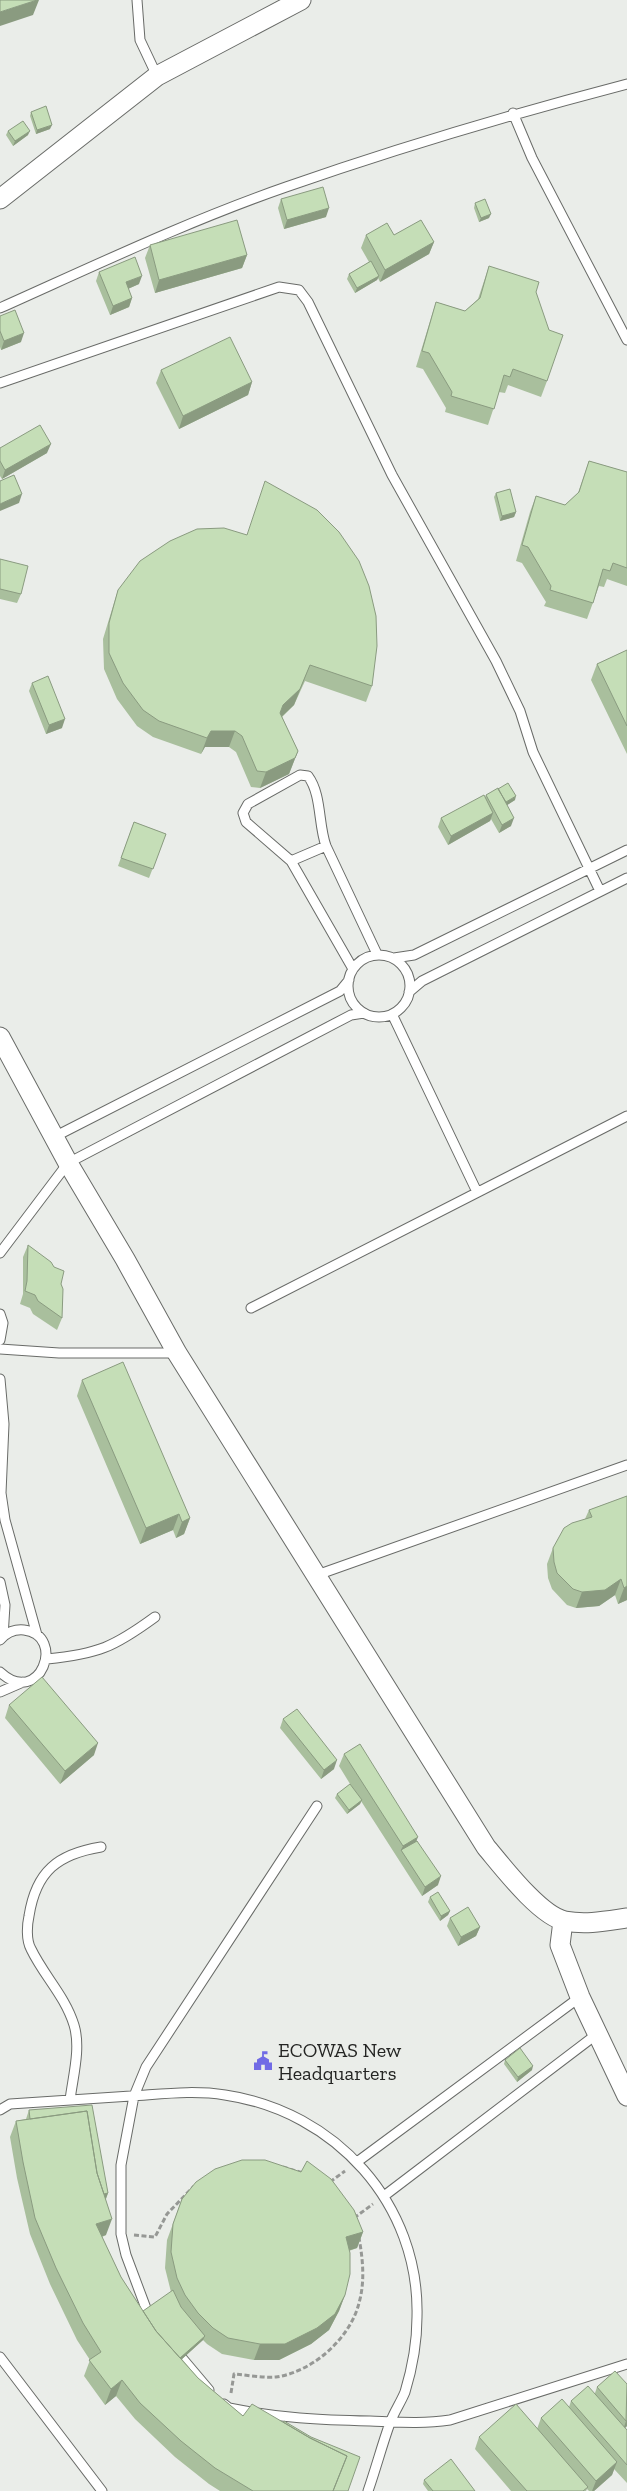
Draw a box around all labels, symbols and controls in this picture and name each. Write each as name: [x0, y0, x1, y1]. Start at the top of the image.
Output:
place label: ECOWAS New Headquarters: [278, 2038, 402, 2085]
public building icon: ECOWAS New Headquarters: [252, 2050, 274, 2072]

